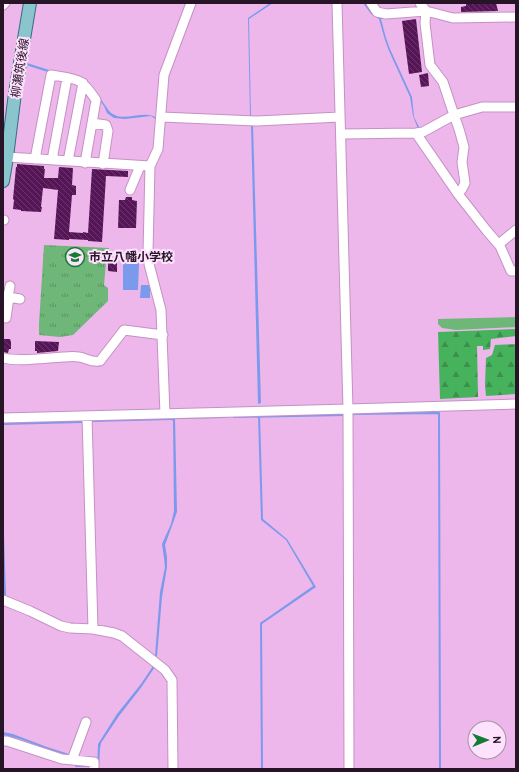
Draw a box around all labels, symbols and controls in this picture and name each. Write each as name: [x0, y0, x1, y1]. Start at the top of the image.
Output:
street label: 柳瀬筑後線: [8, 37, 34, 99]
school or university icon: 市立八幡小学校: [64, 246, 86, 268]
place label: 市立八幡小学校: [89, 250, 173, 266]
north arrow: [467, 720, 507, 760]
text: N: [489, 736, 503, 744]

